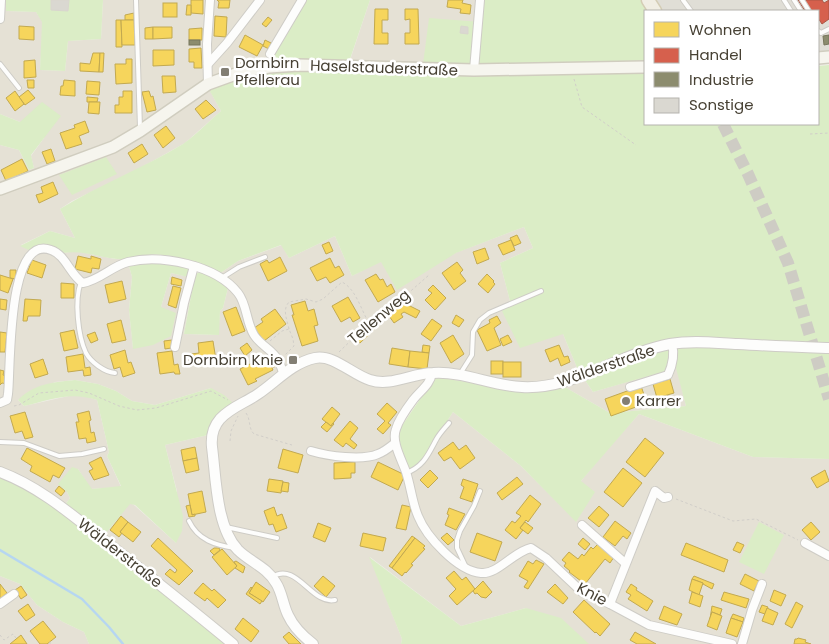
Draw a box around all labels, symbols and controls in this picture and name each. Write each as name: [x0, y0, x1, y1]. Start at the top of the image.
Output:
legend: [644, 10, 819, 125]
text: Wohnen: [689, 19, 751, 40]
text: Handel: [689, 44, 742, 65]
place label: Dornbirn Pfellerau: [235, 52, 300, 90]
street label: Haselstauderstraße: [310, 54, 458, 81]
marker: Dornbirn Pfellerau: [219, 66, 231, 78]
text: Industrie: [689, 69, 754, 90]
text: Sonstige: [689, 94, 753, 115]
street label: Tellenweg: [343, 284, 414, 349]
street label: Wälderstraße: [554, 339, 657, 392]
place label: Dornbirn Knie: [183, 349, 283, 370]
marker: Dornbirn Knie: [287, 354, 299, 366]
place label: Karrer: [636, 390, 682, 411]
marker: Karrer: [620, 395, 632, 407]
street label: Wälderstraße: [74, 513, 167, 592]
street label: Knie: [573, 577, 611, 610]

